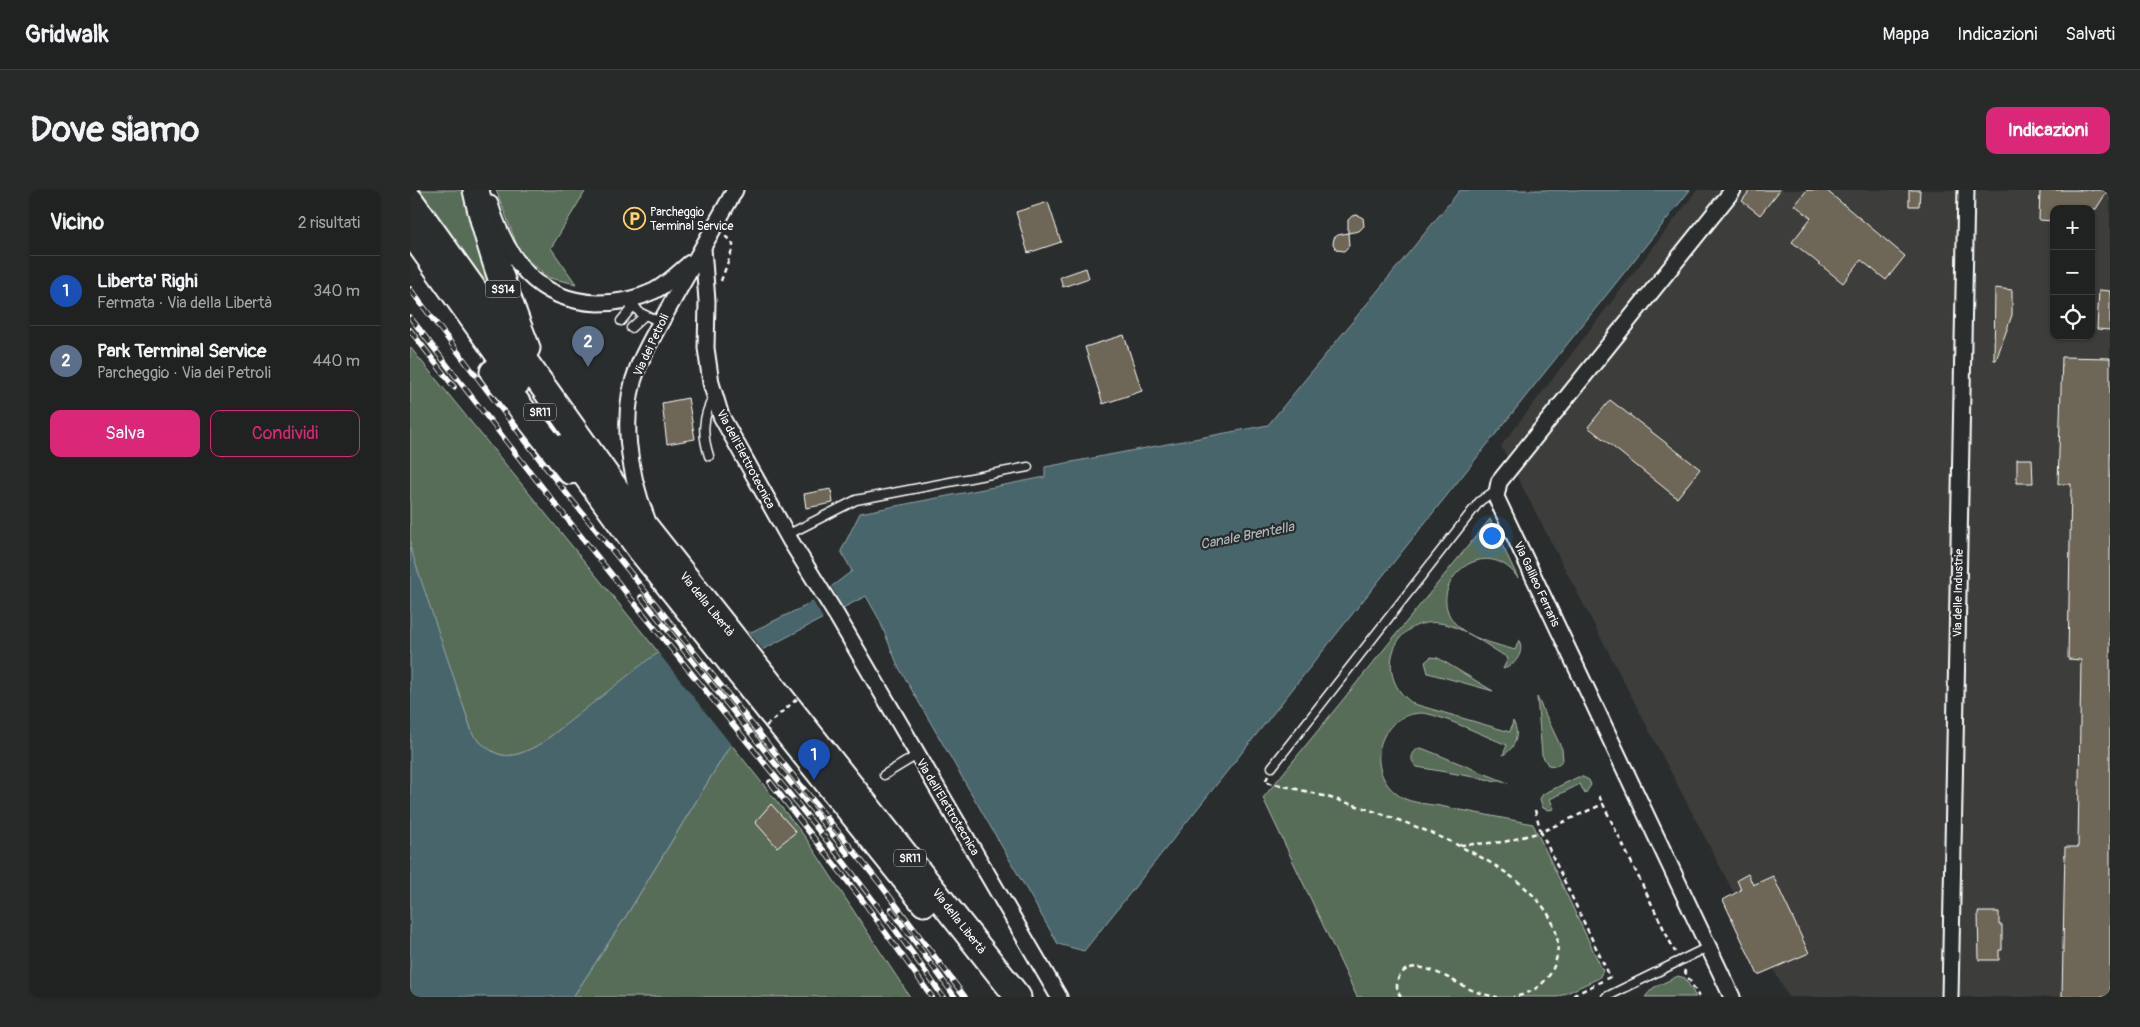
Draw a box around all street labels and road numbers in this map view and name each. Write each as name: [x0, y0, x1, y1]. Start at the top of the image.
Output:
road number: SS14: [486, 280, 520, 298]
street label: Via dei Petroli: [630, 312, 672, 379]
road number: SR11: [524, 403, 556, 420]
street label: Via dell'Elettrotecnica: [713, 407, 778, 512]
street label: Via Galileo Ferraris: [1510, 539, 1563, 630]
street label: Via delle Industrie: [1950, 549, 1967, 637]
street label: Via della Libertà: [676, 569, 738, 640]
street label: Via dell'Elettrotecnica: [913, 756, 983, 859]
road number: SR11: [894, 850, 926, 866]
street label: Via della Libertà: [928, 886, 989, 957]

